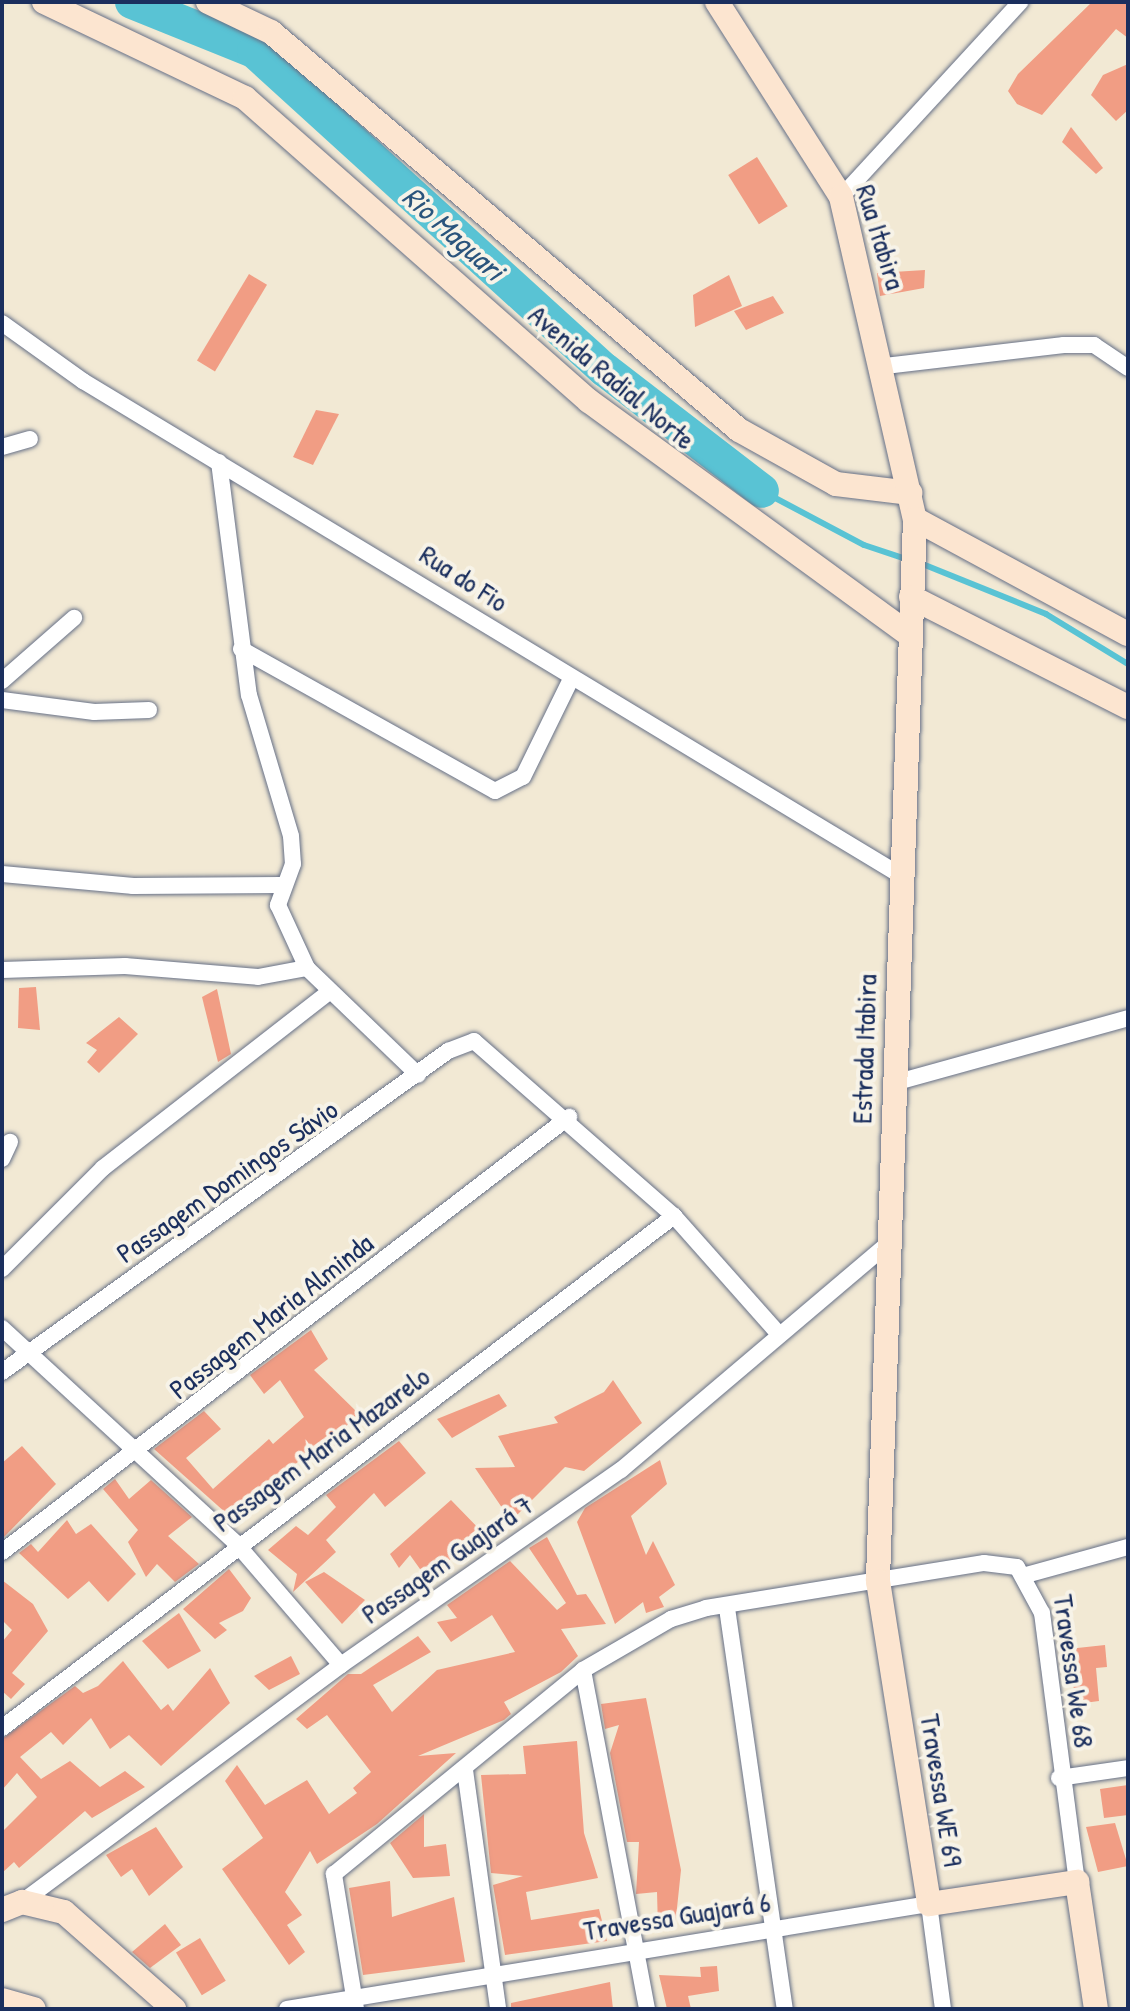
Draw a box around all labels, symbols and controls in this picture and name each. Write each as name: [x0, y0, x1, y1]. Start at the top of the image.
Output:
water label: Rio Maguari: [396, 178, 512, 288]
street label: Rua Itabira: [849, 180, 913, 294]
street label: Avenida Radial Norte: [522, 298, 702, 456]
street label: Rua do Fio: [414, 537, 514, 619]
street label: Estrada Itabira: [845, 974, 883, 1124]
street label: Passagem Domingos Sávio: [110, 1092, 344, 1270]
street label: Passagem Maria Alminda: [162, 1226, 380, 1406]
street label: Passagem Maria Mazarelo: [206, 1359, 436, 1539]
street label: Passagem Guajará 7: [355, 1488, 539, 1630]
street label: Travessa We 68: [1047, 1592, 1101, 1750]
street label: Travessa WE 69: [913, 1711, 971, 1869]
street label: Travessa Guajará 6: [581, 1885, 773, 1947]

